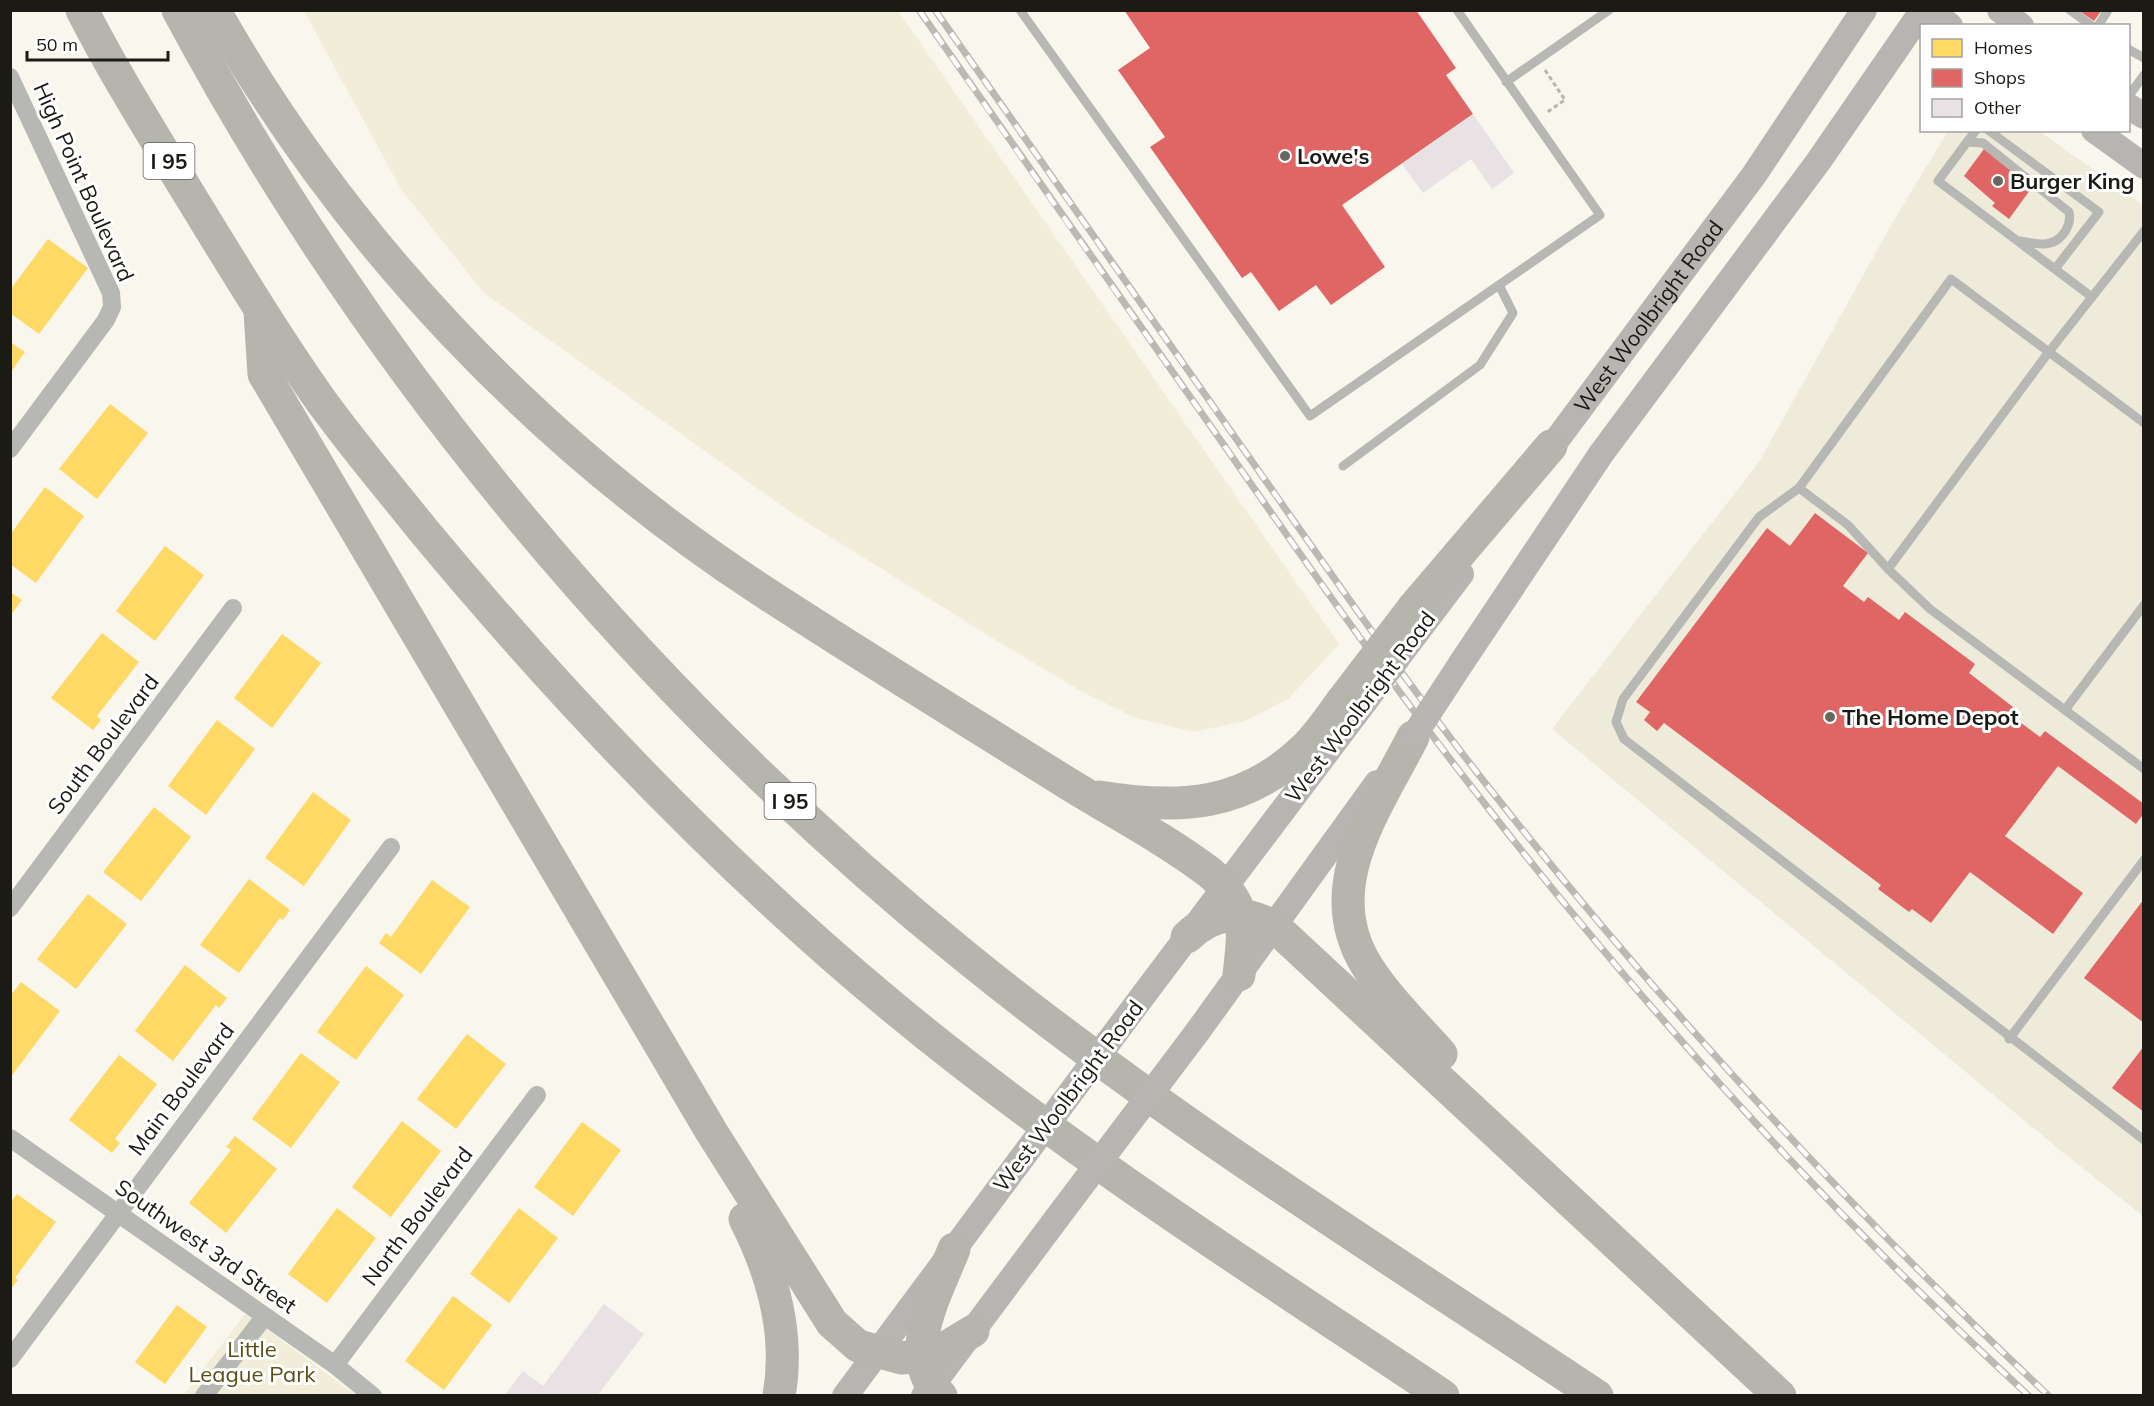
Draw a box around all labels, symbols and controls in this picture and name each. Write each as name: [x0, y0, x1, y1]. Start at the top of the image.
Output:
scale bar: [27, 24, 168, 62]
legend: [1920, 24, 2130, 132]
text: 50 m: [36, 33, 78, 56]
text: Homes: [1974, 36, 2033, 59]
text: Shops: [1974, 66, 2026, 89]
street label: High Point Boulevard: [27, 78, 141, 286]
text: Other: [1974, 96, 2022, 119]
place label: Lowe's: [1297, 142, 1370, 170]
road number: I 95: [144, 143, 195, 179]
marker: Lowe's: [1278, 149, 1292, 163]
place label: Burger King: [2010, 167, 2135, 195]
marker: Burger King: [1991, 174, 2005, 188]
street label: West Woolbright Road: [1568, 215, 1729, 418]
street label: West Woolbright Road: [1279, 606, 1441, 808]
street label: South Boulevard: [41, 668, 165, 820]
place label: The Home Depot: [1842, 703, 2019, 731]
marker: The Home Depot: [1823, 710, 1837, 724]
road number: I 95: [764, 783, 816, 819]
street label: West Woolbright Road: [987, 995, 1149, 1197]
street label: Main Boulevard: [122, 1017, 240, 1161]
street label: North Boulevard: [356, 1141, 478, 1291]
street label: Southwest 3rd Street: [110, 1173, 303, 1319]
park label: Little League Park: [188, 1335, 316, 1388]

